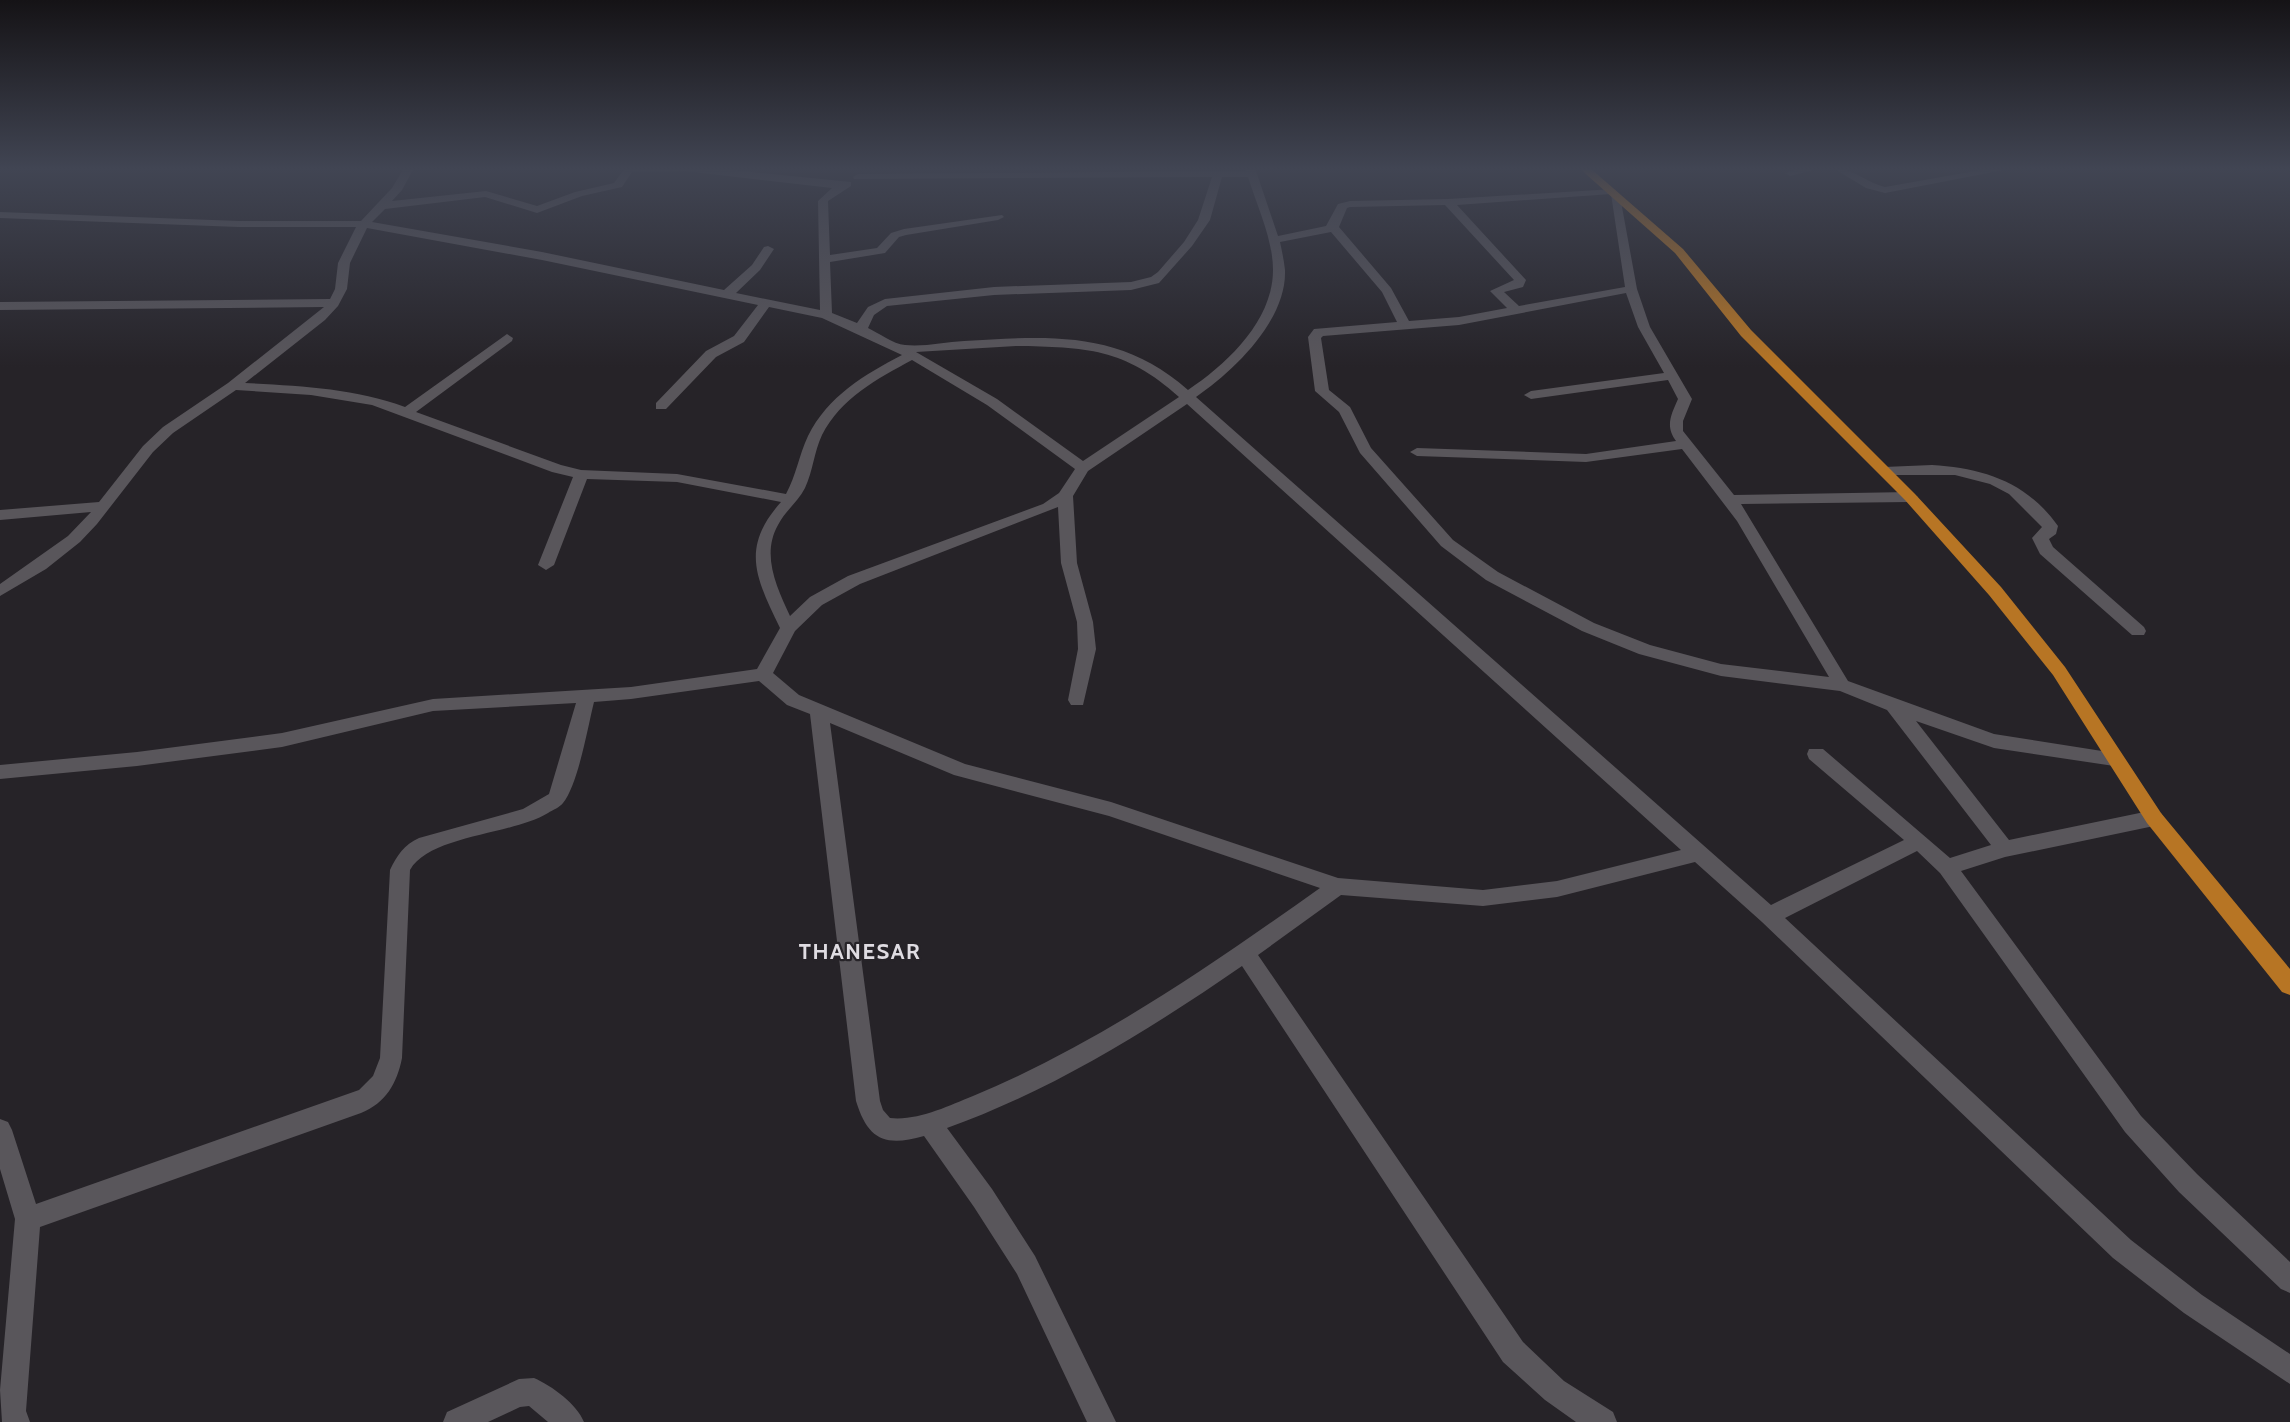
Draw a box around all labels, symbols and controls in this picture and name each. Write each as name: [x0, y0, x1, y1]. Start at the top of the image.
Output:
district label: THANESAR: [799, 938, 921, 965]

